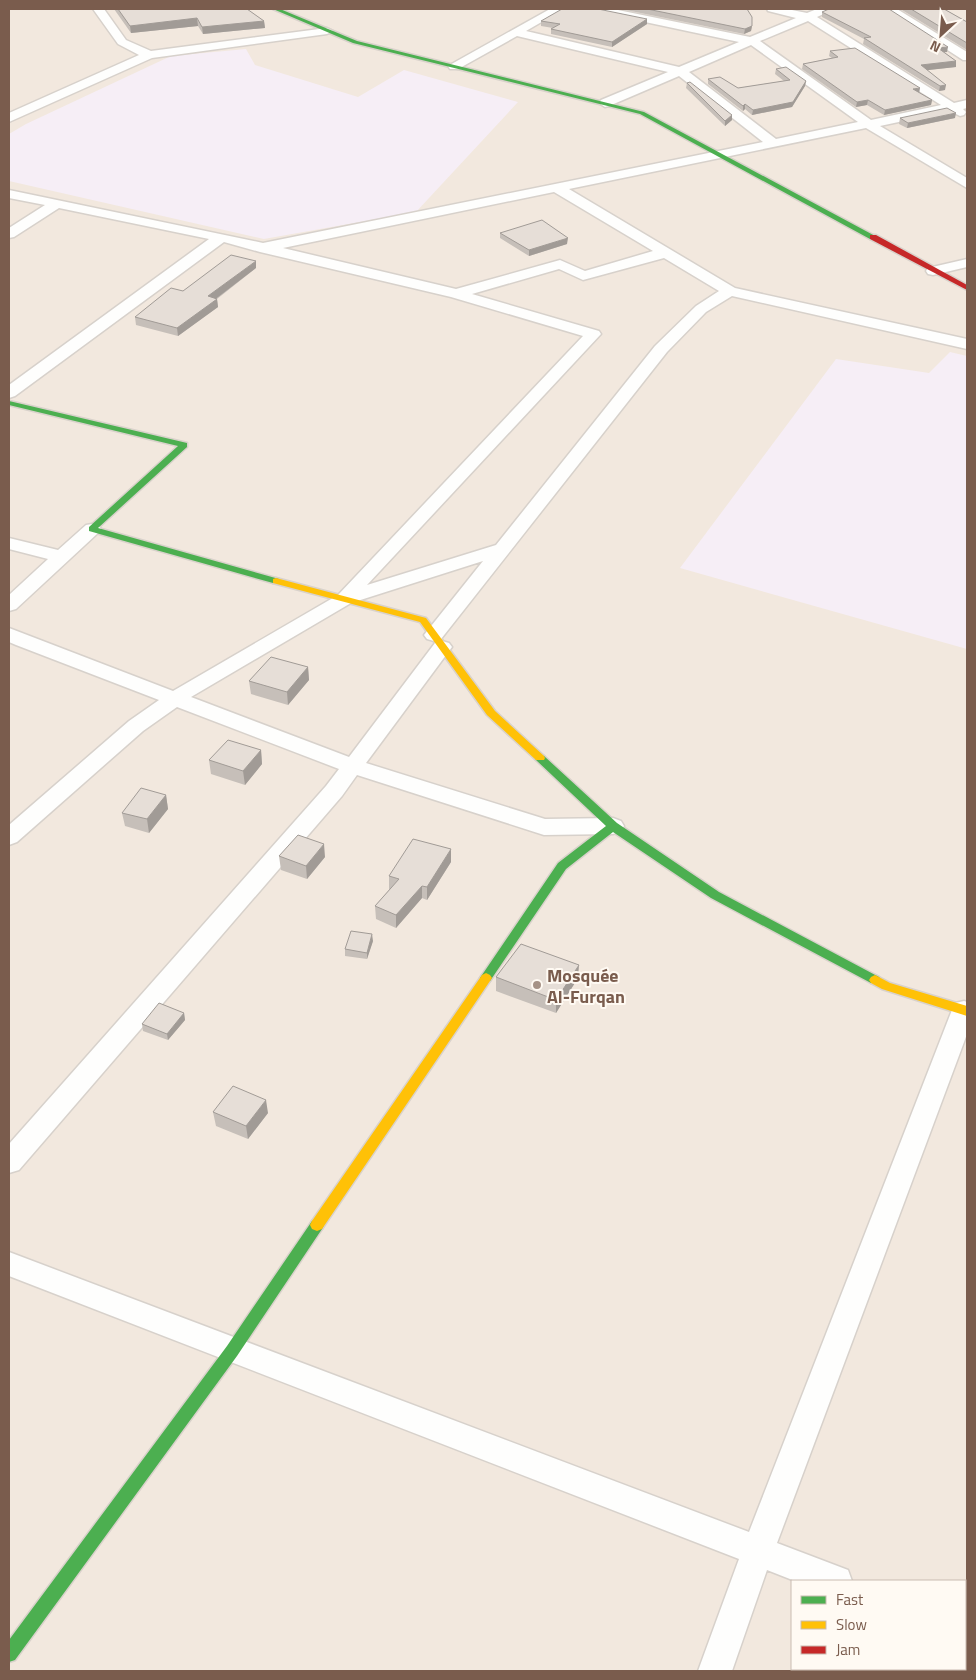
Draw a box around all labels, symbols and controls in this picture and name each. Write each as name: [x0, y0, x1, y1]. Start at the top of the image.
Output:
north arrow: [916, 10, 966, 60]
text: N: [926, 36, 944, 59]
place label: Mosquée Al-Furqan: [547, 962, 625, 1010]
marker: Mosquée Al-Furqan: [531, 979, 543, 991]
legend: [791, 1580, 966, 1670]
text: Fast: [836, 1588, 864, 1611]
text: Slow: [836, 1613, 867, 1636]
text: Jam: [836, 1638, 860, 1661]

